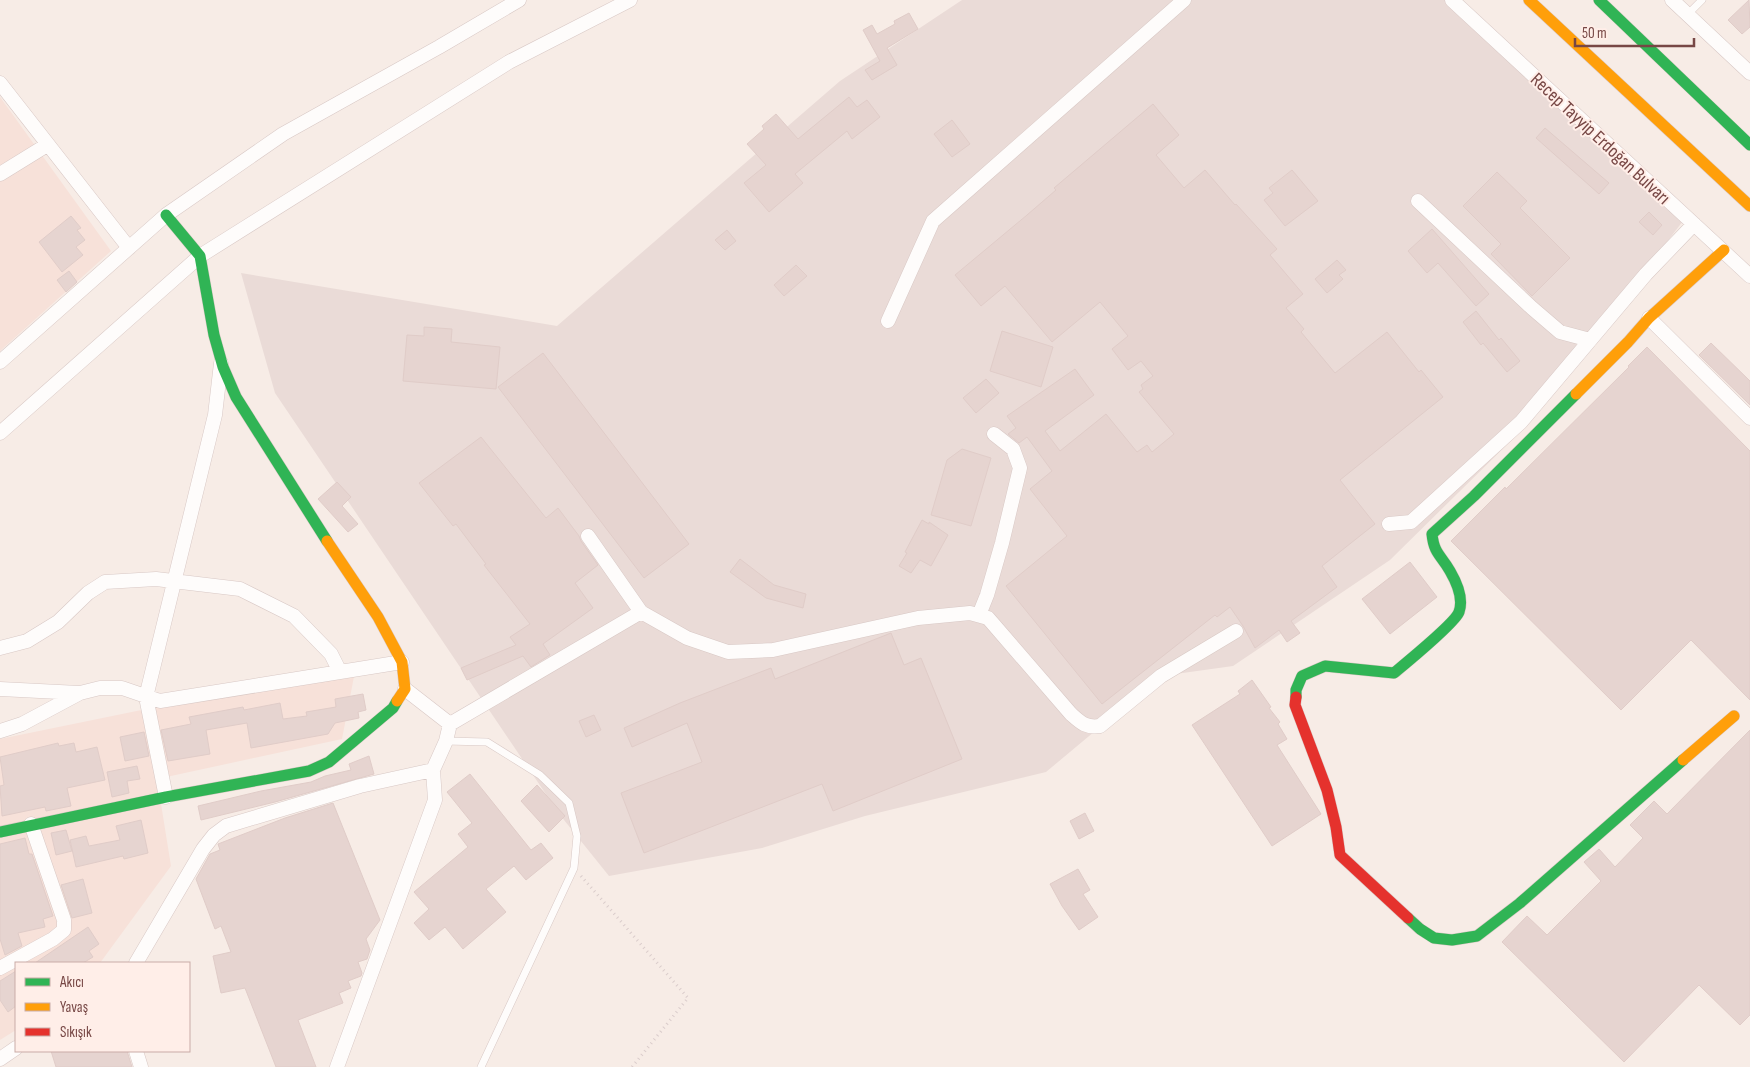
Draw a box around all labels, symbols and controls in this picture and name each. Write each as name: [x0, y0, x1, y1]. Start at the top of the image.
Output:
scale bar: [1575, 15, 1694, 47]
text: 50 m: [1582, 24, 1607, 43]
street label: Recep Tayyip Erdoğan Bulvarı: [1525, 68, 1675, 210]
legend: [15, 962, 190, 1052]
text: Akıcı: [59, 973, 84, 992]
text: Yavaş: [60, 998, 88, 1017]
text: Sıkışık: [60, 1023, 92, 1042]

